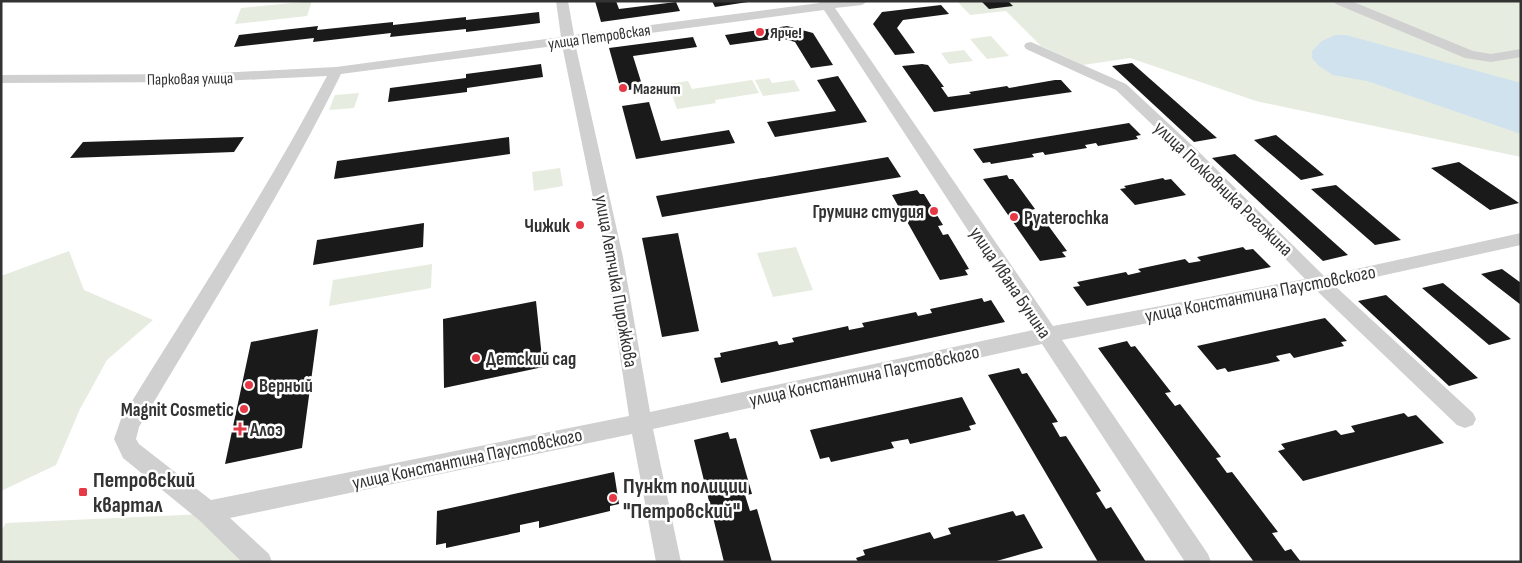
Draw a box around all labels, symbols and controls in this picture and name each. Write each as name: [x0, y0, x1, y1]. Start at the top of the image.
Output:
street label: улица Петровская: [547, 21, 652, 54]
place label: Ярче!: [770, 24, 802, 43]
marker: Ярче!: [754, 26, 766, 38]
street label: Парковая улица: [147, 69, 233, 90]
place label: Магнит: [633, 80, 681, 99]
marker: Магнит: [617, 82, 629, 94]
street label: улица Полковника Рогожина: [1149, 117, 1297, 261]
street label: улица Летчика Пирожкова: [589, 193, 642, 369]
place label: Груминг студия: [812, 201, 924, 224]
marker: Груминг студия: [928, 205, 940, 217]
place label: Pyaterochka: [1024, 207, 1109, 230]
marker: Pyaterochka: [1008, 211, 1020, 223]
place label: Чижик: [524, 215, 570, 238]
marker: Чижик: [574, 219, 586, 231]
street label: улица Ивана Бунина: [964, 223, 1056, 343]
street label: улица Константина Паустовского: [1143, 261, 1378, 328]
street label: улица Константина Паустовского: [747, 341, 981, 412]
place label: Детский сад: [486, 348, 576, 371]
marker: Детский сад: [470, 352, 482, 364]
place label: Верный: [259, 375, 313, 398]
marker: Верный: [243, 379, 255, 391]
place label: Magnit Cosmetic: [121, 399, 234, 422]
marker: Magnit Cosmetic: [238, 403, 250, 415]
place label: Алоэ: [249, 419, 283, 442]
marker: Алоэ: [234, 423, 246, 435]
street label: улица Константина Паустовского: [350, 424, 584, 495]
place label: Петровский квартал: [93, 467, 195, 519]
place label: Пункт полиции "Петровский": [623, 473, 747, 525]
marker: Петровский квартал: [77, 486, 89, 498]
marker: Пункт полиции "Петровский": [607, 492, 619, 504]

